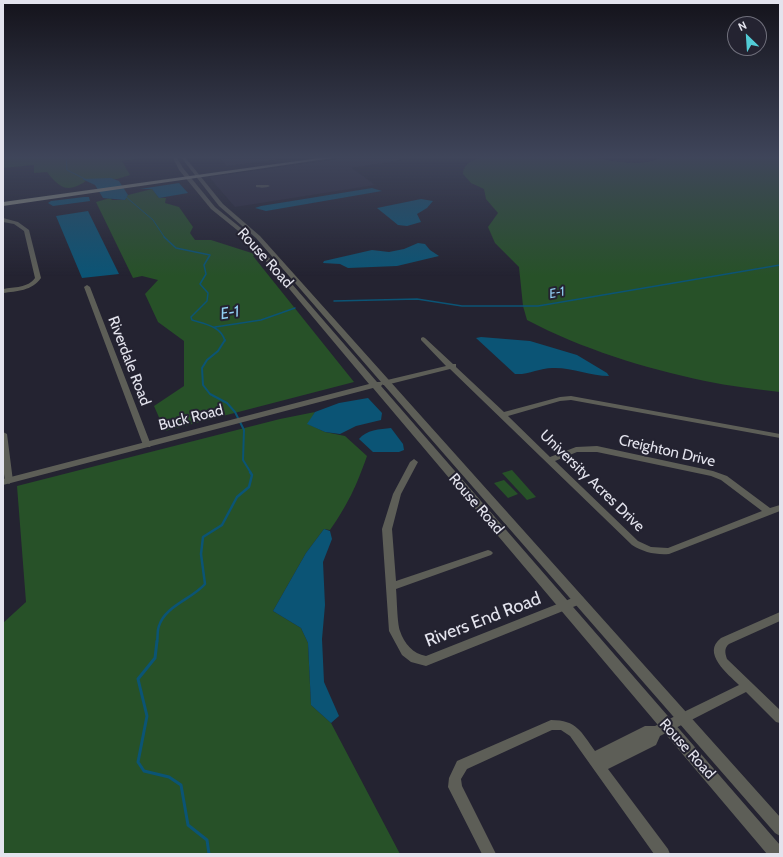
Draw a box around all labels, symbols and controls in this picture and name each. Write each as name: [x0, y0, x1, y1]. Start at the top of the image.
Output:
north arrow: [727, 16, 767, 56]
text: N: [736, 18, 749, 34]
street label: Rouse Road: [233, 224, 297, 292]
water label: E-1: [548, 284, 566, 302]
water label: E-1: [219, 302, 241, 324]
street label: Riverdale Road: [104, 314, 154, 408]
street label: Buck Road: [157, 401, 225, 435]
street label: University Acres Drive: [536, 426, 648, 536]
street label: Creighton Drive: [617, 431, 717, 471]
street label: Rouse Road: [445, 470, 507, 538]
street label: Rivers End Road: [422, 588, 544, 652]
street label: Rouse Road: [655, 715, 719, 783]

